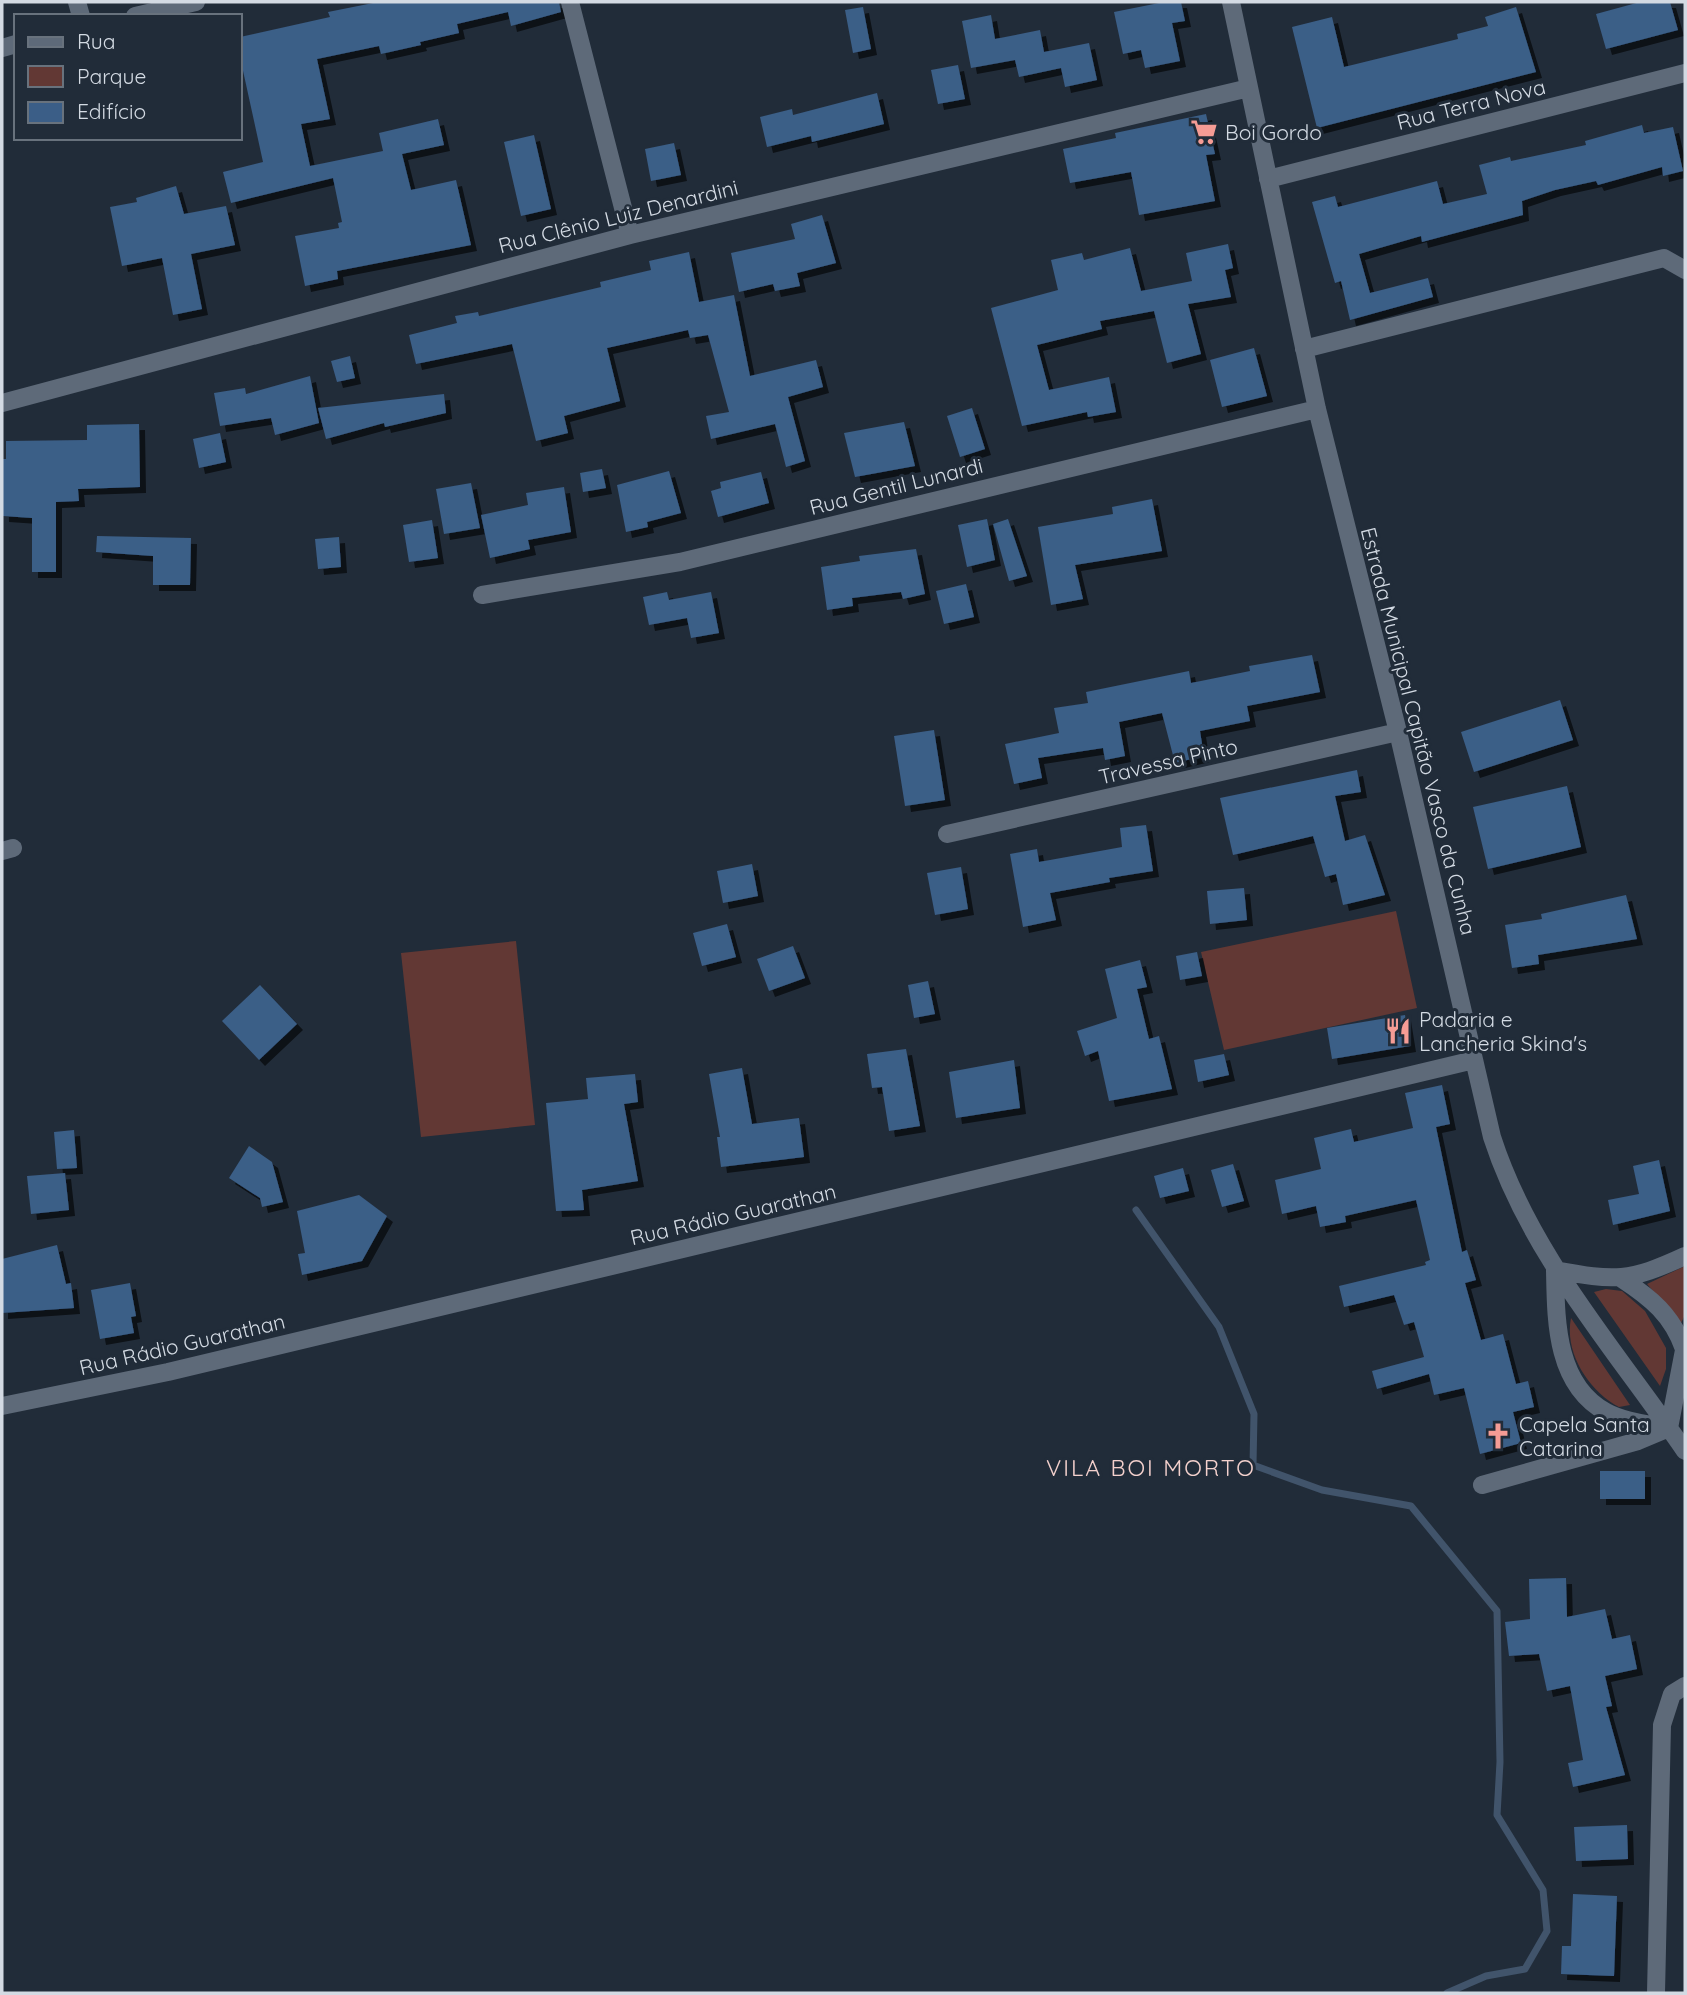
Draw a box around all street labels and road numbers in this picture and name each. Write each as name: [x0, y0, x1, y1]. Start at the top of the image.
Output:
street label: Rua Terra Nova: [1394, 73, 1548, 135]
street label: Rua Clênio Luiz Denardini: [495, 174, 741, 258]
street label: Rua Gentil Lunardi: [807, 452, 985, 520]
street label: Estrada Municipal Capitão Vasco da Cunha: [1356, 525, 1482, 937]
street label: Travessa Pinto: [1096, 732, 1240, 790]
street label: Rua Rádio Guarathan: [628, 1178, 838, 1250]
street label: Rua Rádio Guarathan: [77, 1308, 287, 1380]

